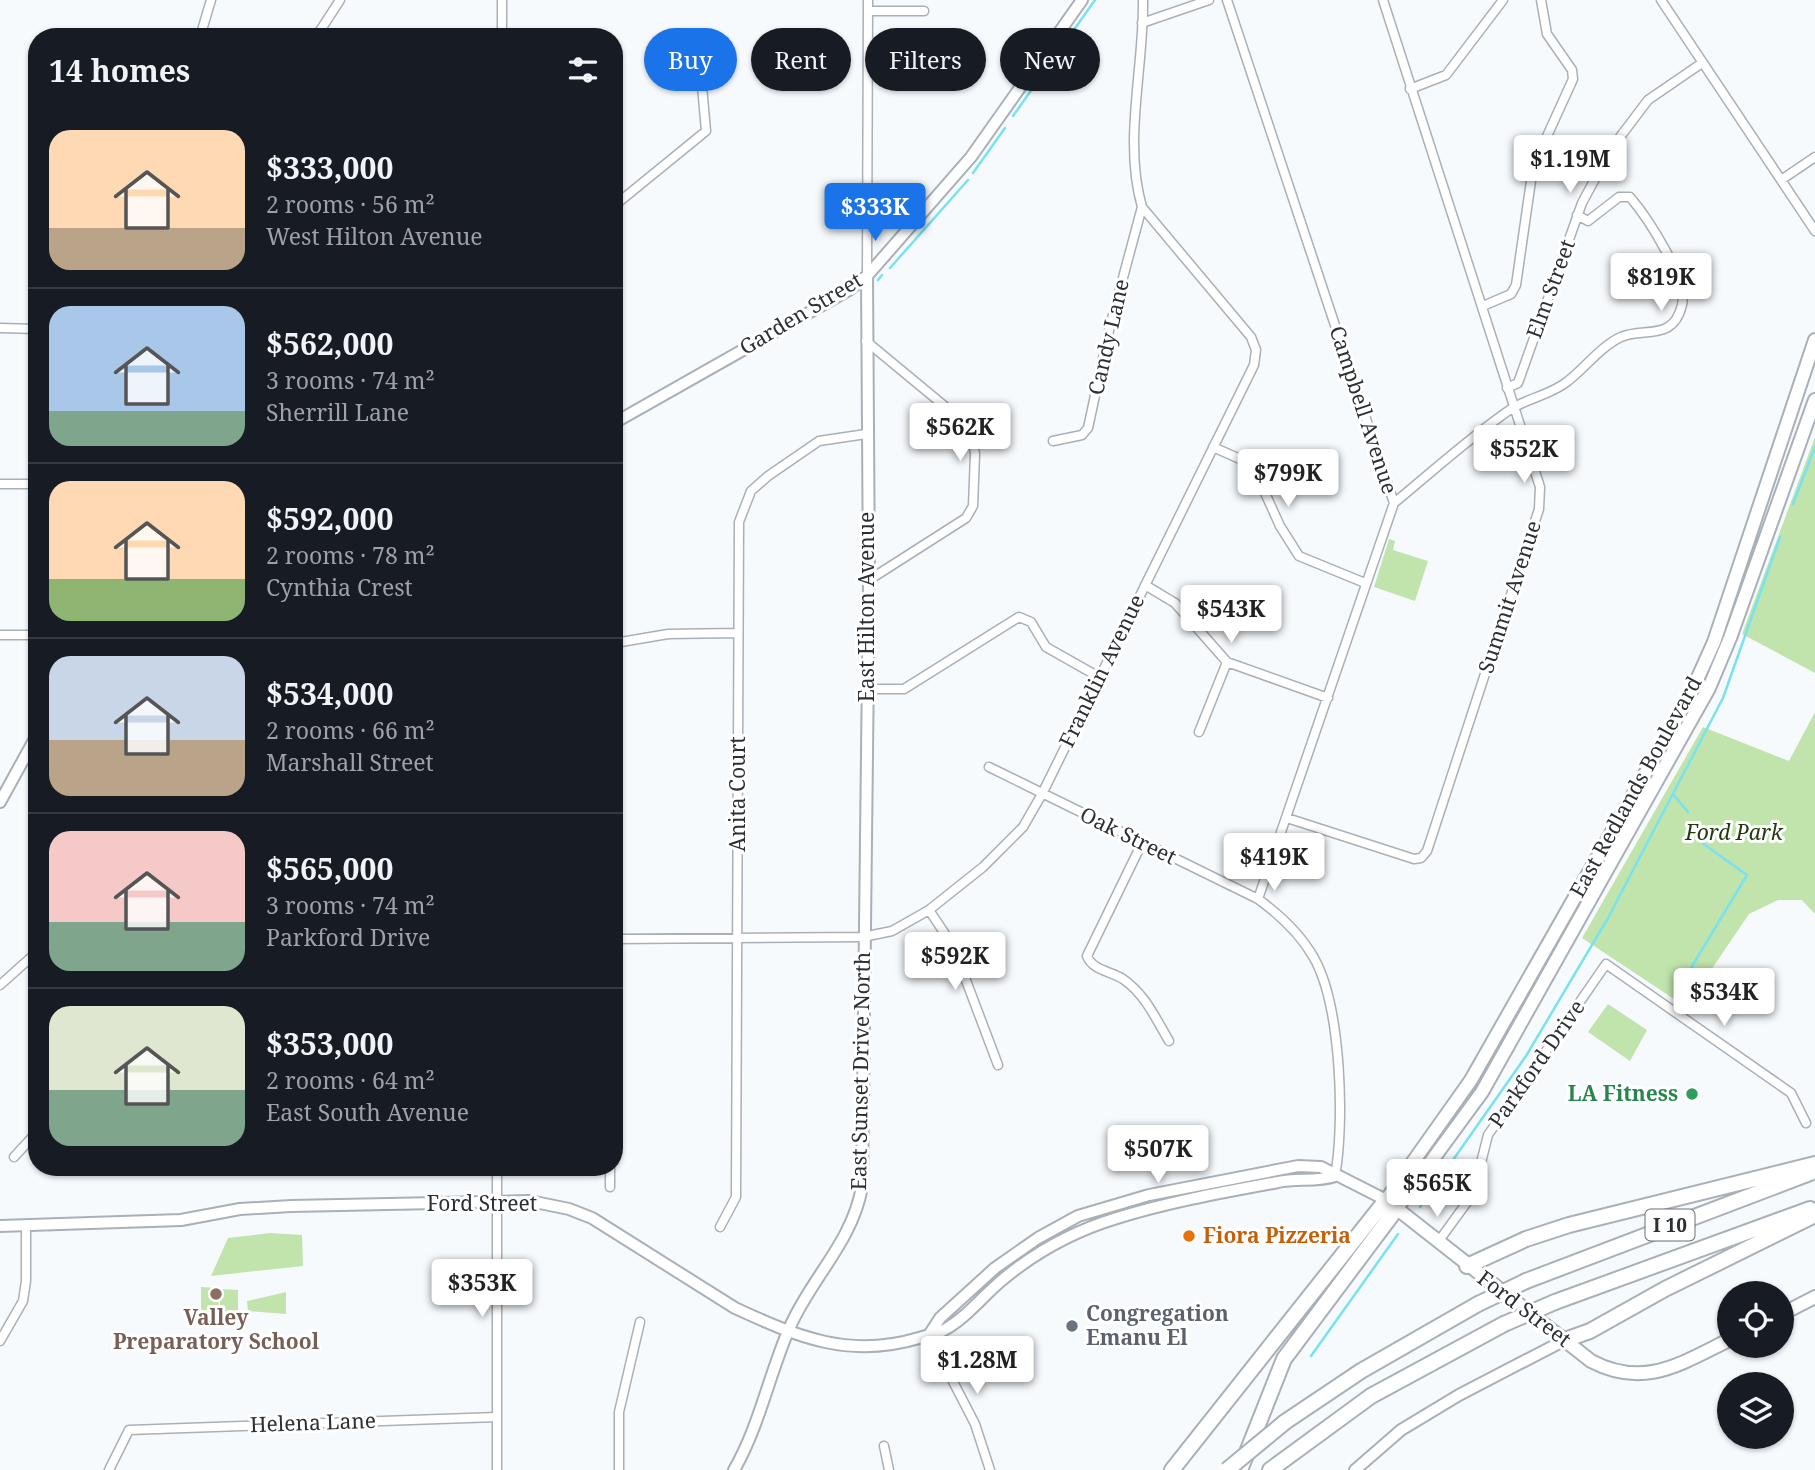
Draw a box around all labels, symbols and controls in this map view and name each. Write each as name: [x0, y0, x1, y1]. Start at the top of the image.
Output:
chip: Buy: [644, 28, 737, 91]
chip: Rent: [751, 28, 851, 91]
chip: Filters: [865, 28, 986, 91]
chip: New: [1000, 28, 1100, 91]
text: 14 homes: [49, 50, 190, 91]
icon: filters: [564, 51, 602, 89]
pin: $1.19M: [1513, 136, 1627, 195]
text: $1.19M: [1530, 142, 1610, 174]
text: $333,000: [266, 147, 393, 188]
icon: home: [105, 158, 189, 242]
pin: $333K: [826, 184, 924, 243]
text: 2 rooms · 56 m²: [266, 188, 435, 220]
text: $333K: [841, 190, 909, 222]
text: West Hilton Avenue: [266, 220, 483, 252]
street label: Elm Street: [1519, 235, 1581, 342]
pin: $819K: [1612, 254, 1710, 313]
text: $819K: [1627, 260, 1695, 292]
street label: Garden Street: [734, 265, 867, 361]
street label: Candy Lane: [1081, 276, 1135, 397]
street label: Campbell Avenue: [1324, 322, 1404, 497]
text: $562,000: [266, 323, 393, 364]
icon: home: [105, 334, 189, 418]
text: 3 rooms · 74 m²: [266, 364, 435, 396]
text: Sherrill Lane: [266, 396, 409, 428]
pin: $562K: [911, 404, 1009, 463]
text: $562K: [926, 410, 994, 442]
pin: $552K: [1475, 426, 1573, 485]
text: $552K: [1490, 432, 1558, 464]
pin: $799K: [1239, 449, 1337, 509]
text: $799K: [1254, 456, 1322, 488]
text: $592,000: [266, 498, 393, 539]
icon: home: [105, 509, 189, 593]
street label: East Hilton Avenue: [852, 512, 880, 702]
street label: Summit Avenue: [1471, 517, 1547, 677]
text: 2 rooms · 78 m²: [266, 539, 435, 571]
text: Cynthia Crest: [266, 571, 413, 603]
pin: $543K: [1182, 586, 1280, 645]
street label: Franklin Avenue: [1052, 589, 1150, 752]
text: $543K: [1197, 592, 1265, 624]
street label: East Redlands Boulevard: [1563, 671, 1708, 902]
text: $534,000: [266, 673, 393, 714]
icon: home: [105, 684, 189, 768]
text: 2 rooms · 66 m²: [266, 714, 435, 746]
street label: Anita Court: [723, 736, 751, 852]
text: Marshall Street: [266, 746, 434, 778]
street label: Oak Street: [1076, 800, 1181, 870]
park label: Ford Park: [1684, 818, 1784, 846]
pin: $419K: [1225, 834, 1323, 893]
text: $419K: [1240, 840, 1308, 872]
text: $565,000: [266, 848, 393, 889]
icon: home: [105, 859, 189, 943]
text: 3 rooms · 74 m²: [266, 889, 435, 921]
text: Parkford Drive: [266, 921, 430, 953]
pin: $592K: [906, 932, 1004, 992]
text: $592K: [921, 939, 989, 971]
street label: East Sunset Drive North: [844, 951, 876, 1191]
pin: $534K: [1675, 968, 1773, 1028]
text: $534K: [1690, 975, 1758, 1007]
street label: Parkford Drive: [1482, 994, 1591, 1133]
text: $353,000: [266, 1023, 393, 1064]
icon: home: [105, 1034, 189, 1118]
text: 2 rooms · 64 m²: [266, 1064, 435, 1096]
place label: LA Fitness: [1568, 1079, 1678, 1107]
marker: LA Fitness: [1684, 1086, 1700, 1102]
text: East South Avenue: [266, 1096, 469, 1128]
pin: $507K: [1109, 1126, 1207, 1185]
text: $507K: [1124, 1132, 1192, 1164]
pin: $565K: [1388, 1160, 1486, 1219]
text: $565K: [1403, 1166, 1471, 1198]
street label: Ford Street: [427, 1189, 537, 1217]
road number: I 10: [1646, 1210, 1694, 1240]
place label: Fiora Pizzeria: [1203, 1221, 1351, 1249]
marker: Fiora Pizzeria: [1181, 1228, 1197, 1244]
pin: $353K: [433, 1260, 531, 1319]
street label: Ford Street: [1472, 1264, 1577, 1353]
text: $353K: [448, 1266, 516, 1298]
map controls: [1717, 1281, 1794, 1449]
button: locate: [1717, 1281, 1794, 1358]
marker: Valley Preparatory School: [208, 1286, 224, 1302]
place label: Congregation Emanu El: [1086, 1299, 1229, 1351]
place label: Valley Preparatory School: [113, 1303, 320, 1355]
marker: Congregation Emanu El: [1064, 1318, 1080, 1334]
pin: $1.28M: [920, 1336, 1034, 1396]
text: $1.28M: [937, 1343, 1017, 1375]
button: layers: [1717, 1372, 1794, 1449]
street label: Helena Lane: [249, 1406, 376, 1438]

